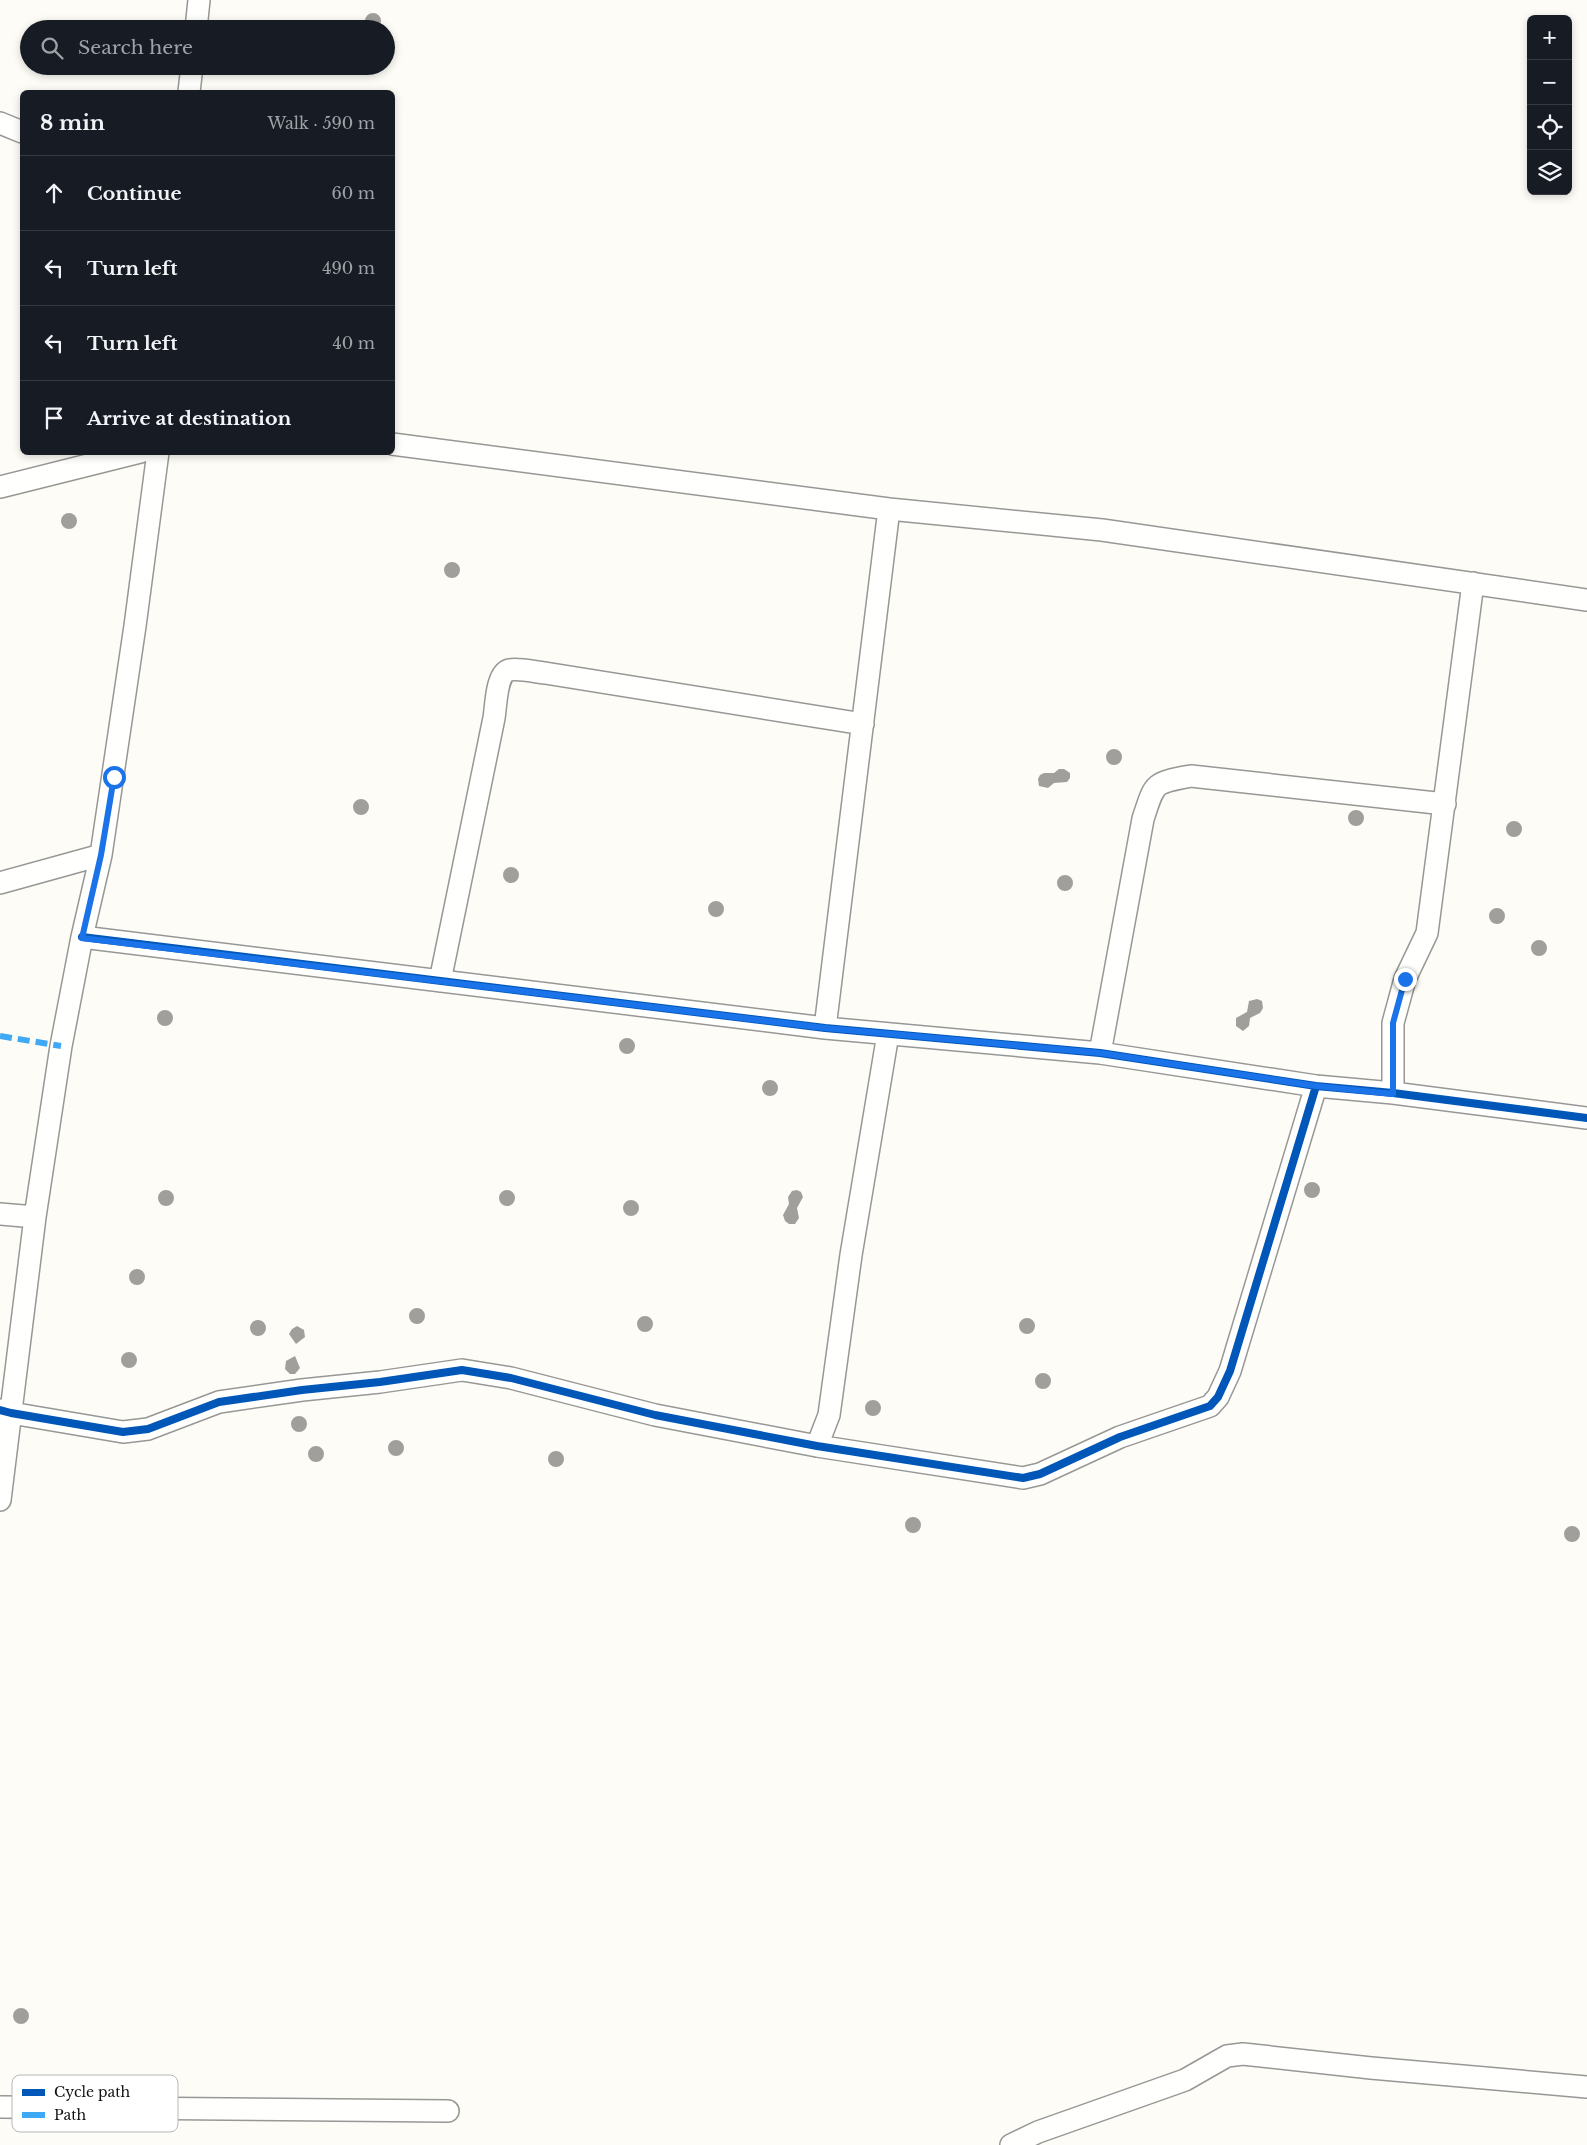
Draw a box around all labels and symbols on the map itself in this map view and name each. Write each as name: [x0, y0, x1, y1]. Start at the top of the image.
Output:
route start: [103, 766, 126, 789]
route end: [1394, 968, 1417, 991]
legend: [12, 2075, 178, 2132]
text: Cycle path: [54, 2083, 131, 2101]
text: Path: [54, 2106, 86, 2124]

